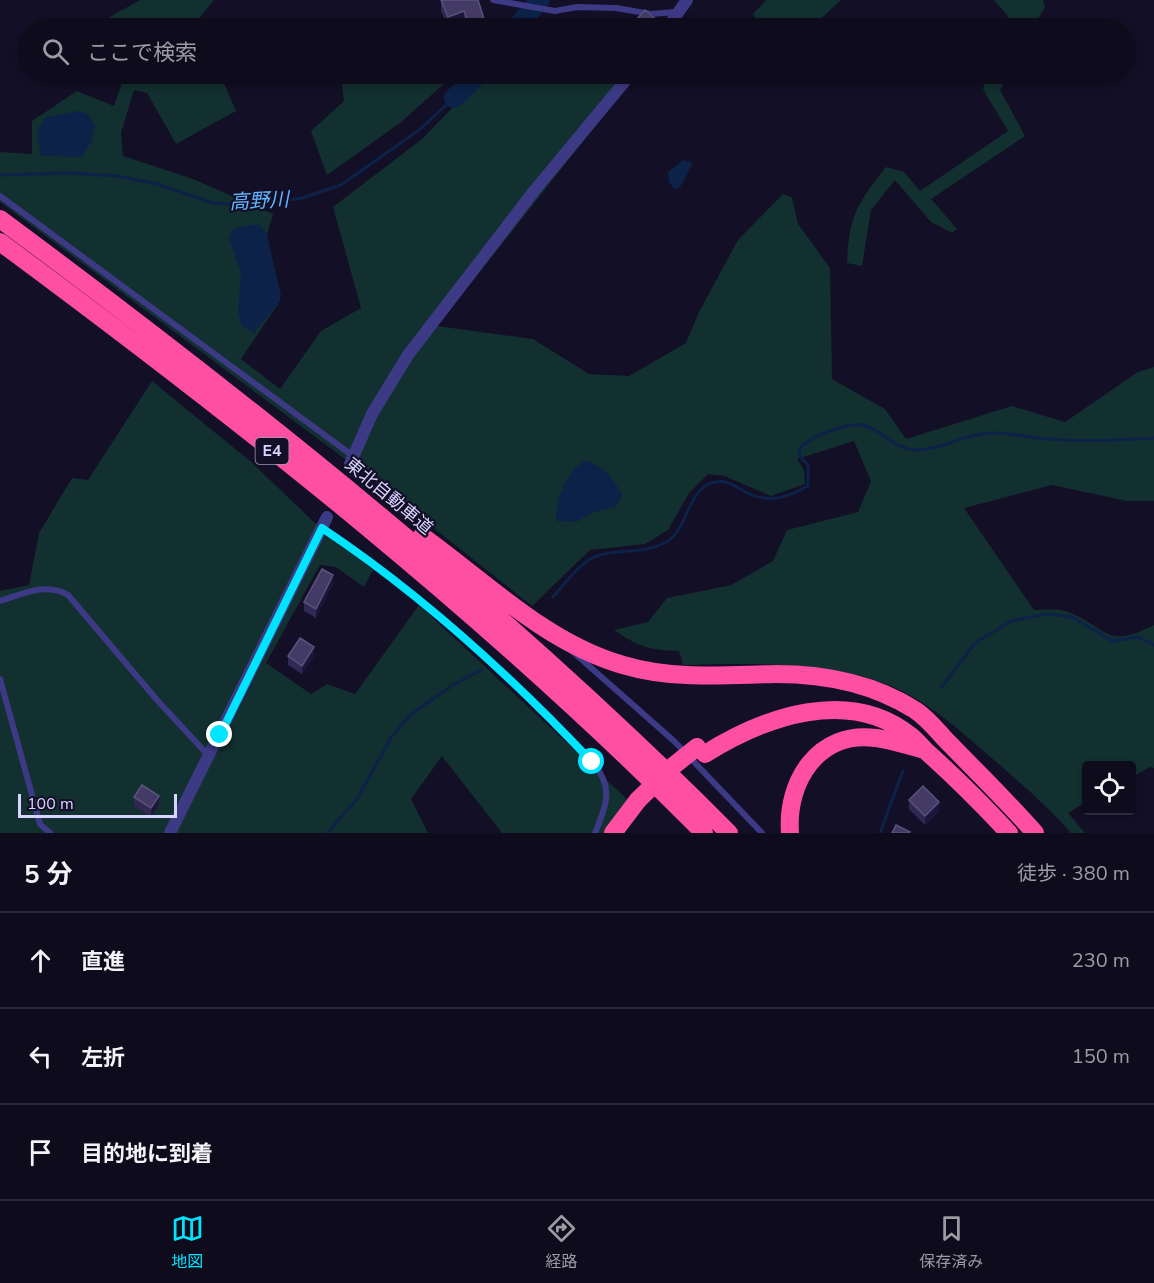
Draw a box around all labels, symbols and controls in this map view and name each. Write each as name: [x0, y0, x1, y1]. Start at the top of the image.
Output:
search box: [18, 18, 1136, 84]
icon: search: [39, 35, 72, 68]
text: ここで検索: [87, 38, 197, 68]
water label: 高野川: [228, 186, 292, 216]
road number: E4: [256, 438, 288, 464]
street label: 東北自動車道: [340, 452, 438, 540]
route end: [206, 721, 232, 747]
route start: [578, 748, 604, 774]
map controls: [1082, 761, 1136, 815]
button: locate: [1082, 761, 1136, 815]
scale bar: [18, 791, 177, 818]
text: 100 m: [27, 793, 74, 815]
text: 5 分: [24, 857, 73, 892]
text: 徒歩 · 380 m: [1017, 860, 1130, 887]
icon: ahead: [24, 944, 57, 977]
text: 直進: [81, 947, 125, 977]
text: 230 m: [1072, 947, 1130, 974]
icon: left: [24, 1040, 57, 1073]
text: 左折: [81, 1043, 125, 1073]
text: 150 m: [1072, 1043, 1130, 1070]
icon: arrive: [24, 1136, 57, 1169]
text: 目的地に到着: [81, 1139, 213, 1169]
tab: 地図: [171, 1212, 204, 1273]
tab: 経路: [545, 1212, 578, 1273]
tab: 保存済み: [919, 1212, 983, 1273]

